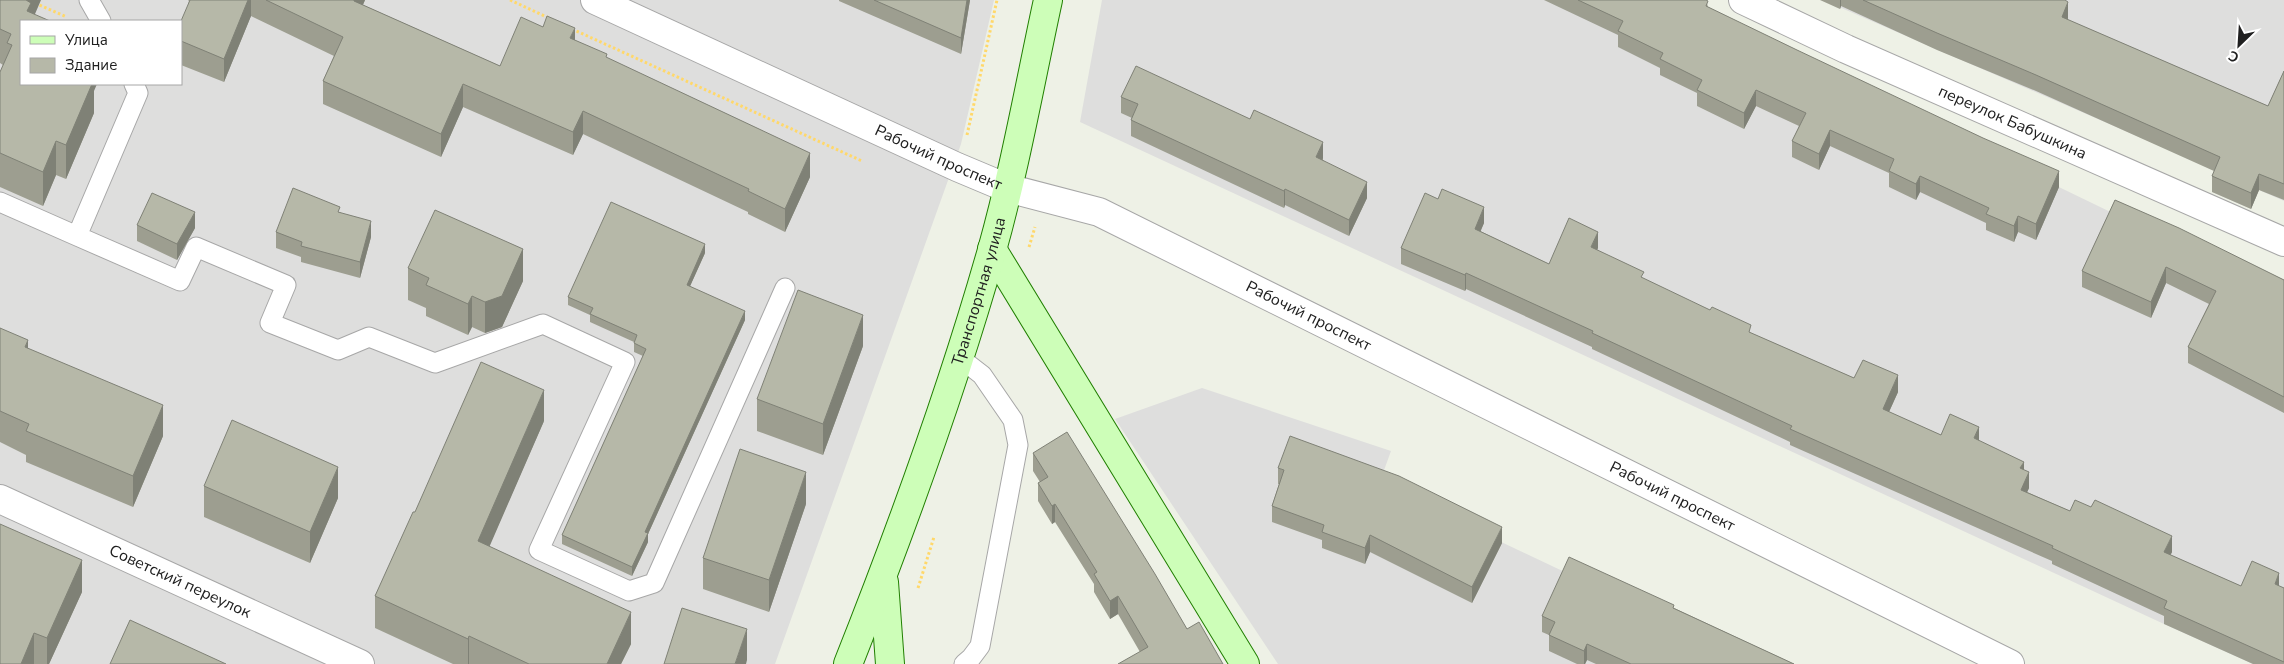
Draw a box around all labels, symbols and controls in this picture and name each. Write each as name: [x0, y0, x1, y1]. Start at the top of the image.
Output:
legend: [20, 20, 182, 85]
north arrow: [2214, 20, 2264, 70]
text: Улица: [64, 30, 108, 50]
text: С: [2225, 46, 2242, 67]
text: Здание: [65, 55, 117, 75]
street label: переулок Бабушкина: [1935, 80, 2090, 165]
street label: Рабочий проспект: [871, 120, 1006, 196]
street label: Транспортная улица: [946, 215, 1011, 369]
street label: Рабочий проспект: [1242, 276, 1376, 357]
street label: Рабочий проспект: [1606, 456, 1740, 537]
street label: Советский переулок: [106, 539, 255, 624]

